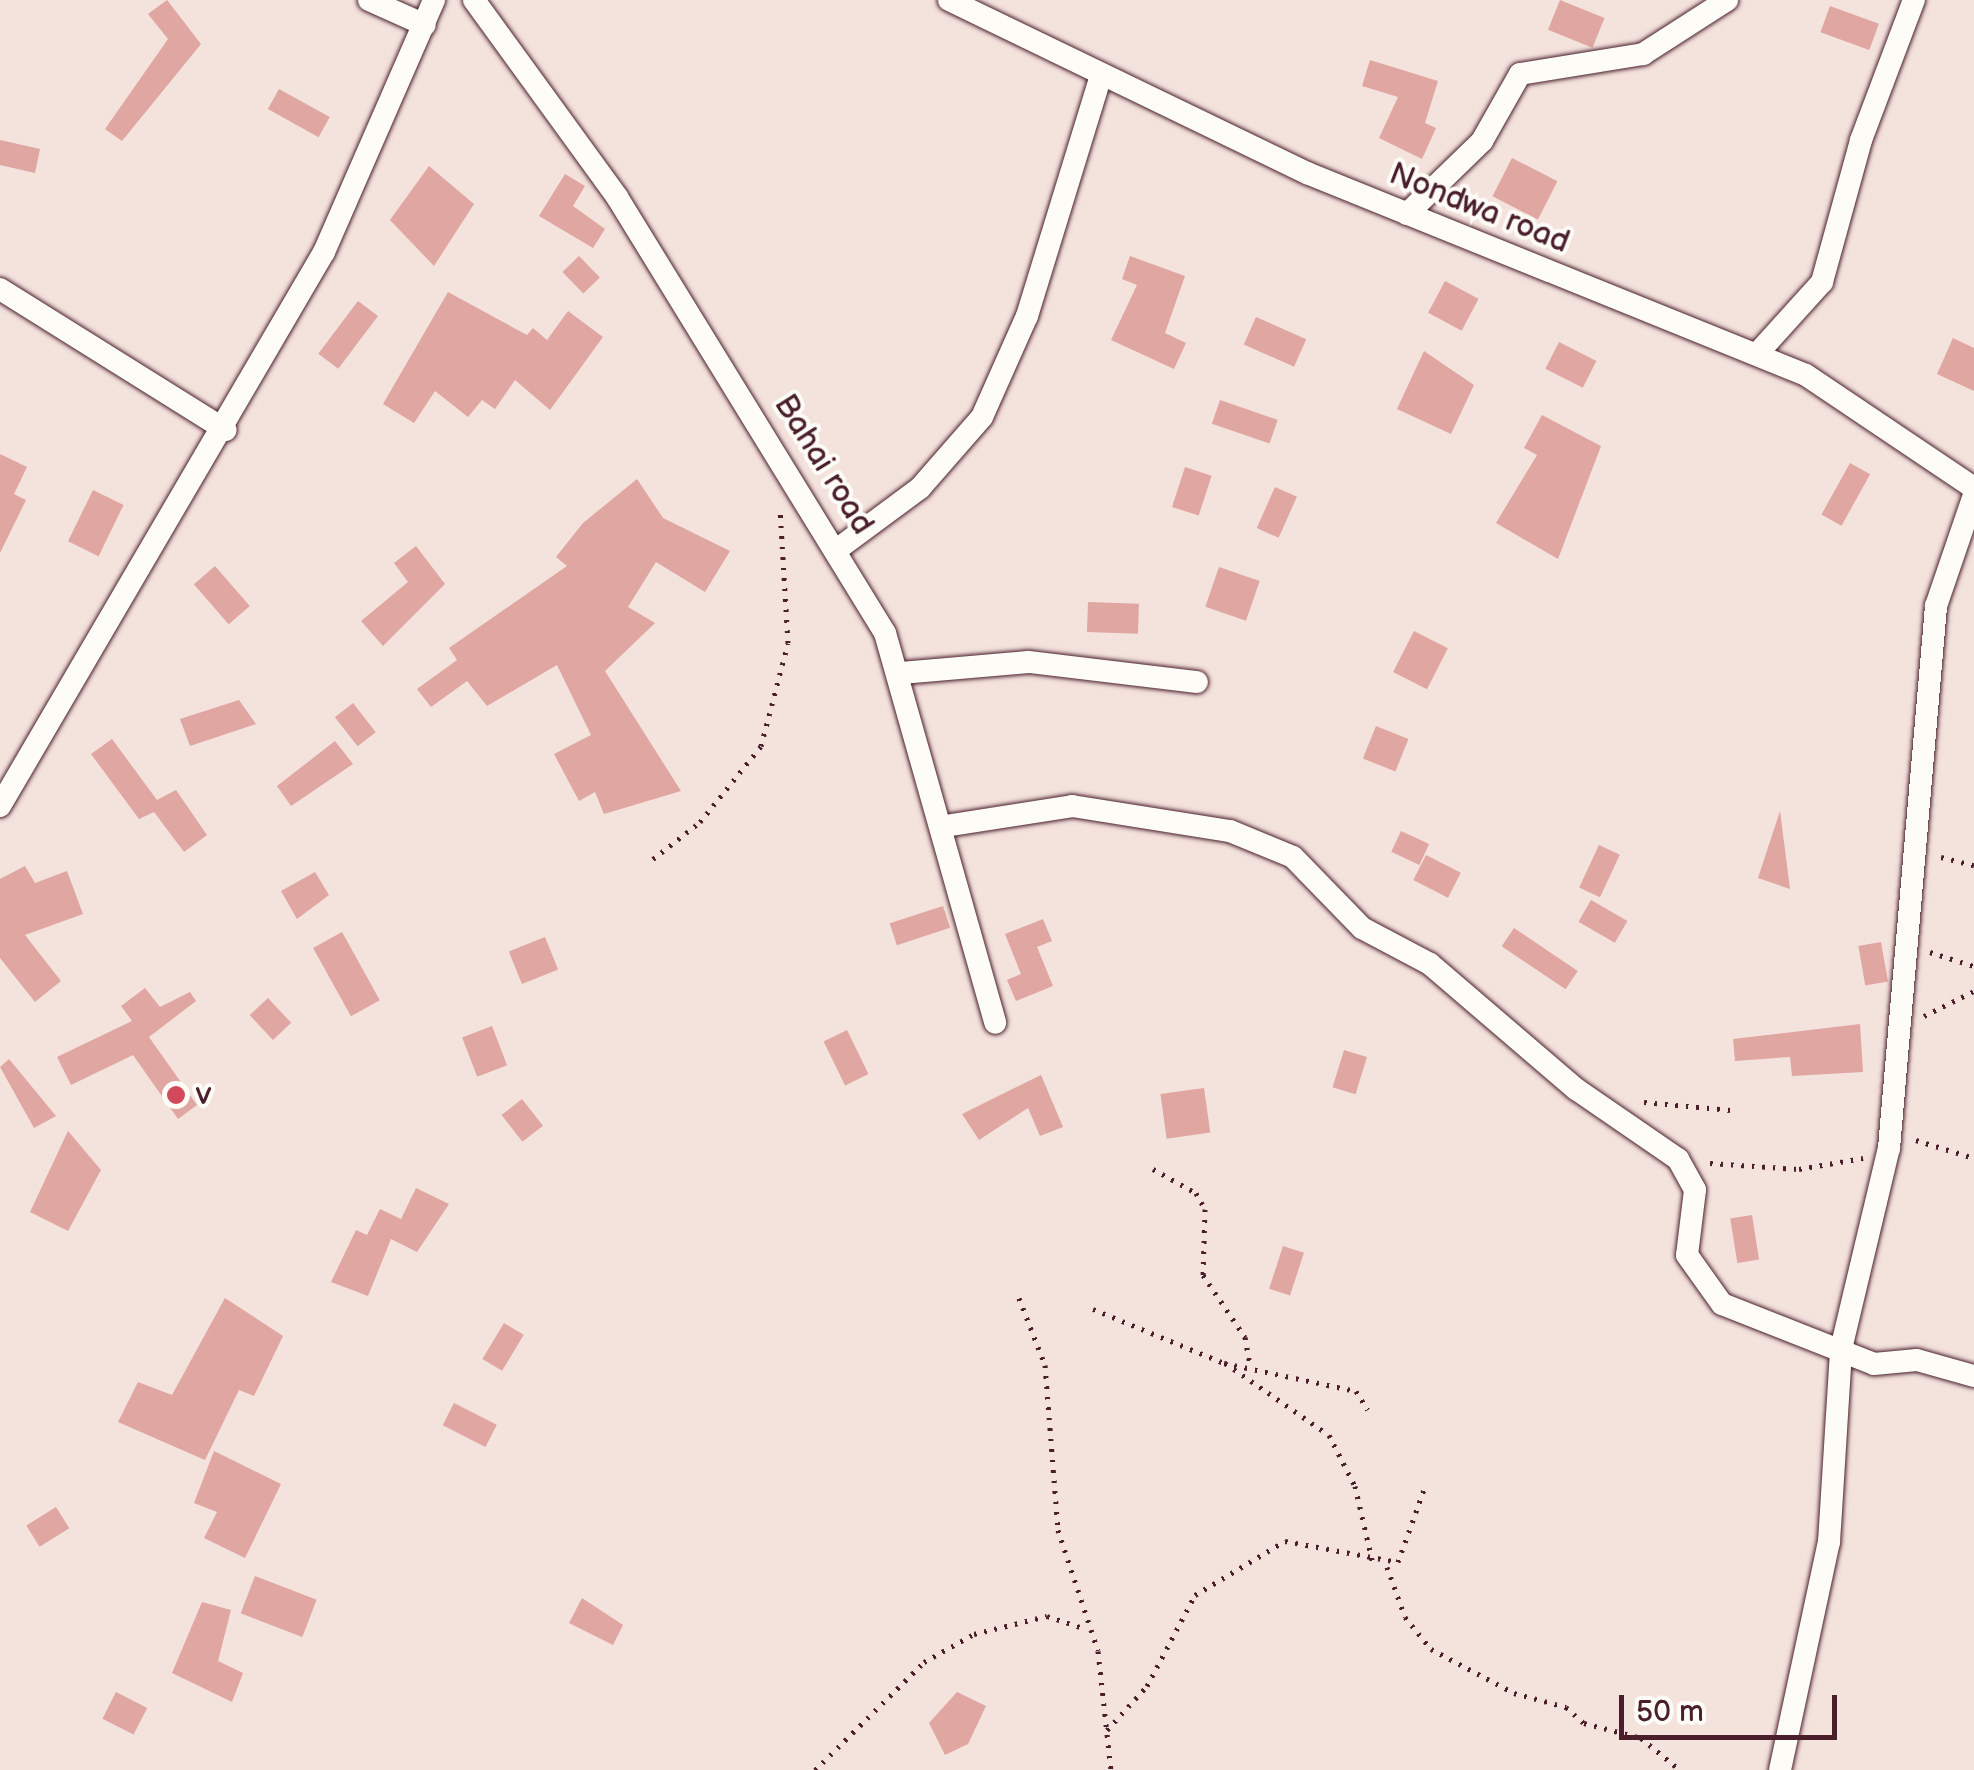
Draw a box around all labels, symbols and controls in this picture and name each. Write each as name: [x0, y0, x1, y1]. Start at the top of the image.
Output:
street label: Nondwa road: [1383, 155, 1575, 263]
street label: Bahai road: [765, 388, 881, 542]
place label: v: [196, 1076, 211, 1114]
marker: v: [165, 1084, 187, 1106]
scale bar: [1624, 1675, 1842, 1737]
text: 50 m: [1636, 1694, 1704, 1730]

